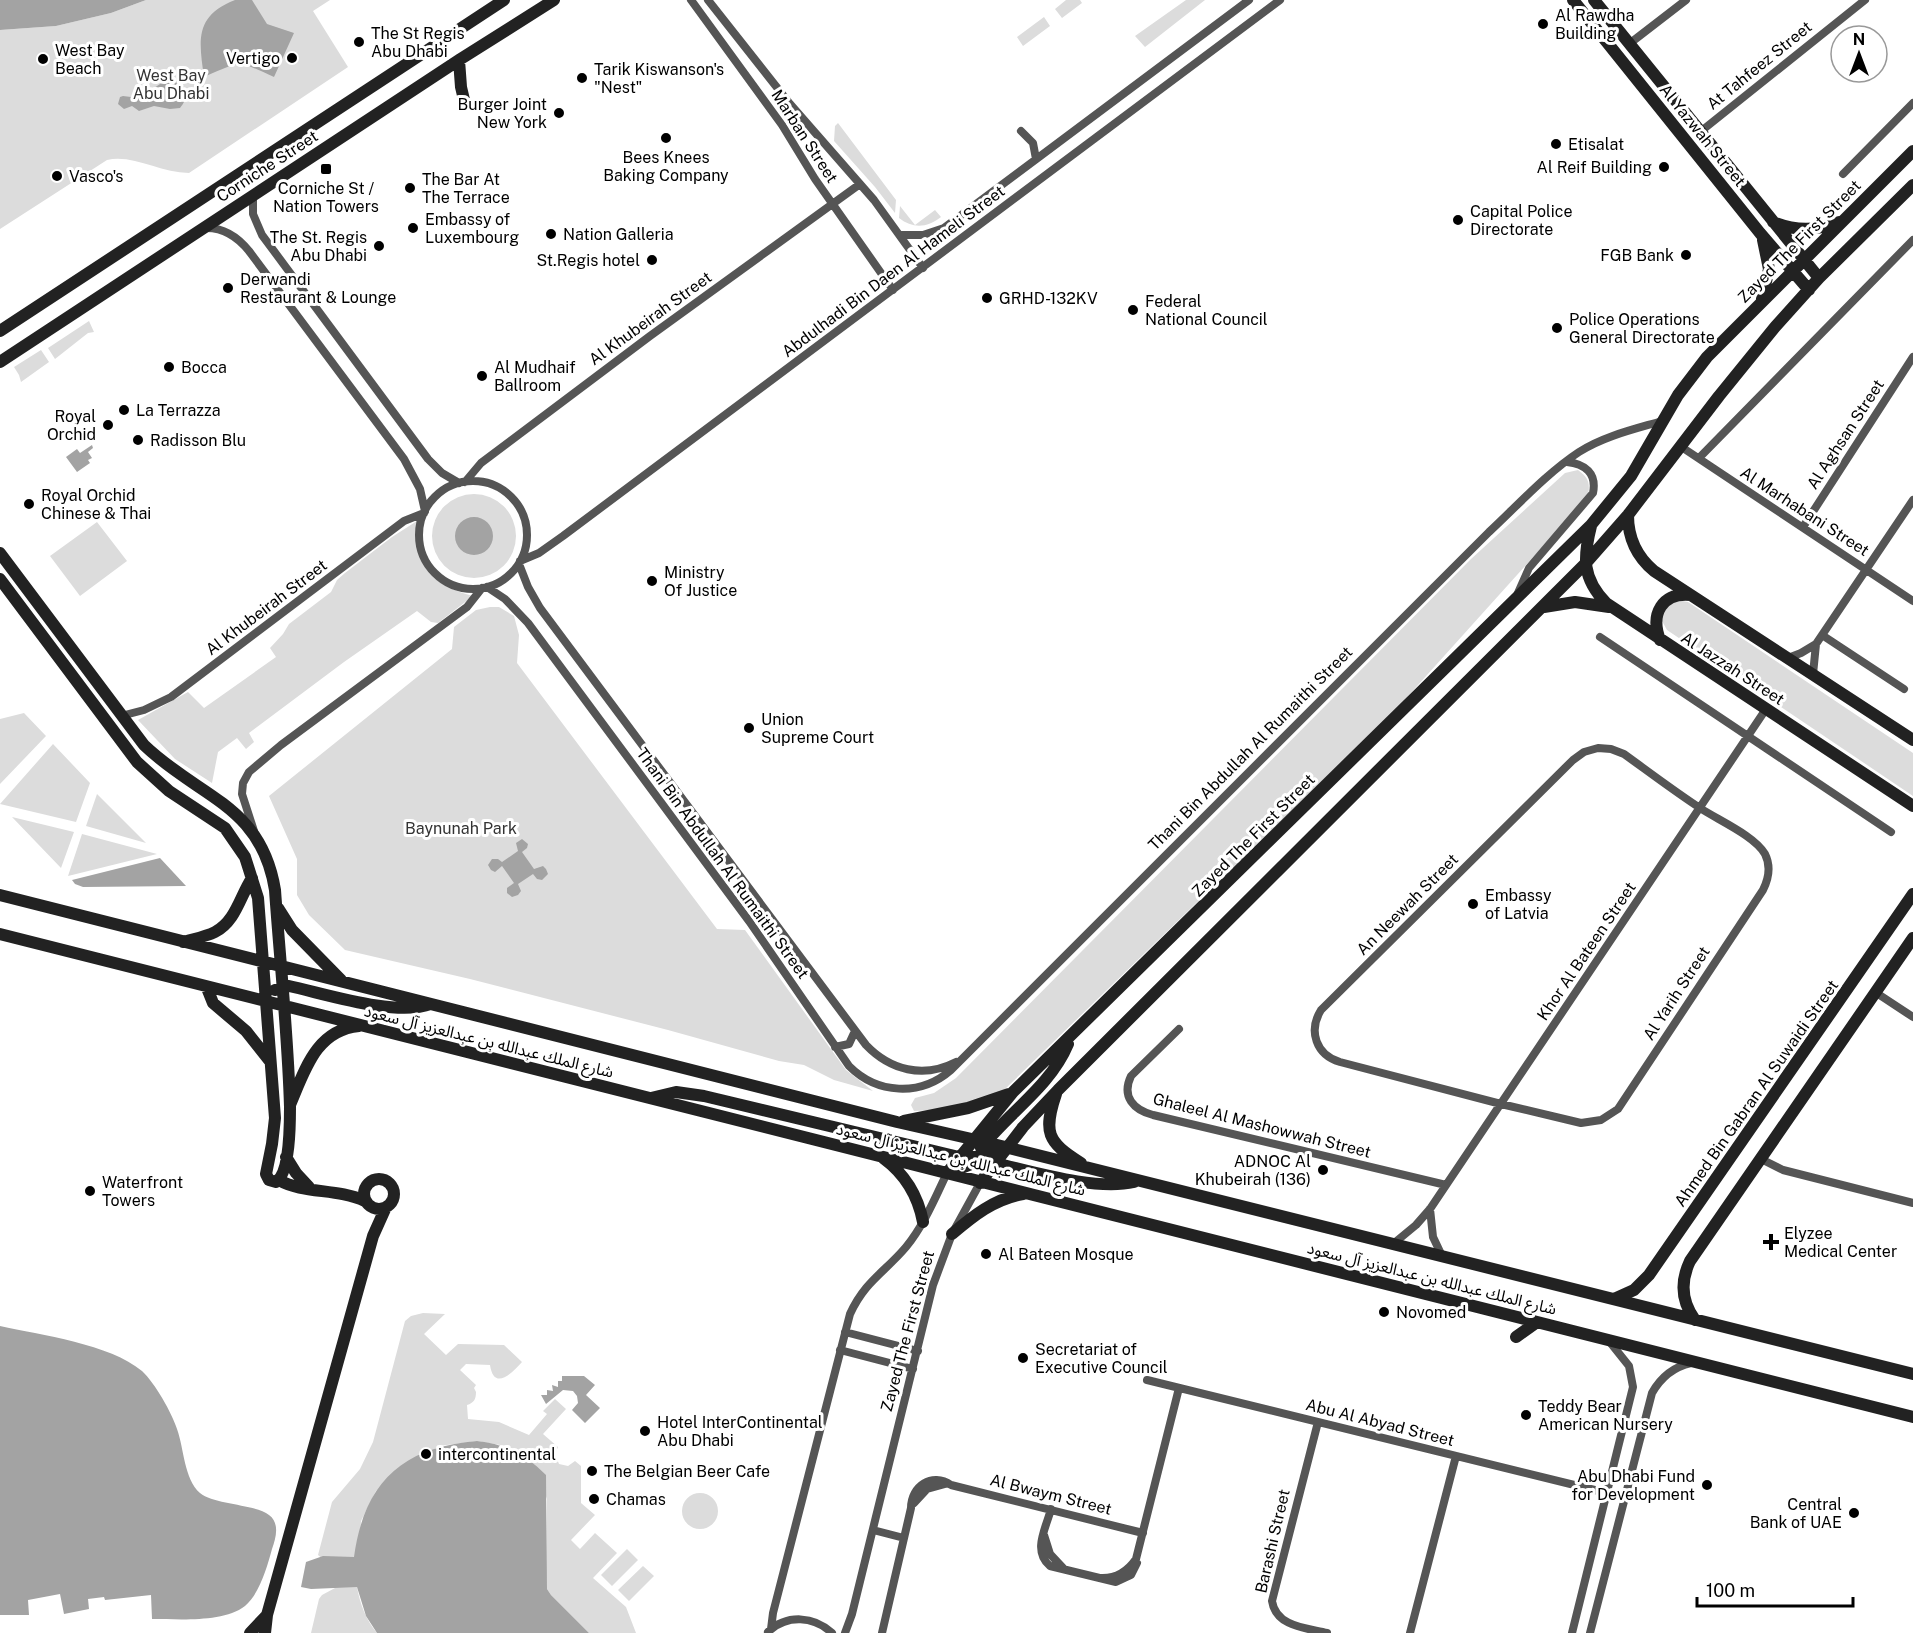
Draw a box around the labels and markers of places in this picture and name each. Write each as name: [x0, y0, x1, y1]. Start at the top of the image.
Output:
place label: Al Rawdha Building: [1555, 6, 1634, 43]
marker: Al Rawdha Building: [1536, 17, 1550, 31]
place label: The St Regis Abu Dhabi: [371, 24, 465, 61]
marker: The St Regis Abu Dhabi: [352, 35, 366, 49]
place label: West Bay Beach: [55, 41, 125, 78]
place label: Vertigo: [226, 49, 280, 68]
marker: Vertigo: [285, 51, 299, 65]
marker: West Bay Beach: [36, 52, 50, 66]
place label: Tarik Kiswanson's "Nest": [594, 60, 724, 97]
marker: Tarik Kiswanson's "Nest": [575, 71, 589, 85]
place label: Burger Joint New York: [458, 95, 547, 132]
marker: Burger Joint New York: [552, 106, 566, 120]
marker: Bees Knees Baking Company: [659, 131, 673, 145]
place label: Etisalat: [1568, 135, 1624, 154]
marker: Etisalat: [1549, 137, 1563, 151]
place label: Bees Knees Baking Company: [603, 148, 729, 185]
place label: Al Reif Building: [1537, 158, 1652, 177]
marker: Al Reif Building: [1657, 160, 1671, 174]
marker: Corniche St / Nation Towers: [319, 162, 333, 176]
place label: Vasco's: [69, 167, 123, 186]
marker: Vasco's: [50, 169, 64, 183]
place label: The Bar At The Terrace: [422, 170, 510, 207]
place label: Corniche St / Nation Towers: [273, 179, 379, 216]
marker: The Bar At The Terrace: [403, 181, 417, 195]
place label: Capital Police Directorate: [1470, 202, 1573, 239]
place label: Embassy of Luxembourg: [425, 210, 519, 247]
marker: Capital Police Directorate: [1451, 213, 1465, 227]
marker: Embassy of Luxembourg: [406, 221, 420, 235]
place label: Nation Galleria: [563, 225, 674, 244]
marker: Nation Galleria: [544, 227, 558, 241]
place label: The St. Regis Abu Dhabi: [270, 228, 367, 265]
marker: The St. Regis Abu Dhabi: [372, 239, 386, 253]
place label: FGB Bank: [1600, 246, 1674, 265]
marker: FGB Bank: [1679, 248, 1693, 262]
place label: St.Regis hotel: [536, 251, 640, 270]
marker: St.Regis hotel: [645, 253, 659, 267]
place label: Derwandi Restaurant & Lounge: [240, 270, 396, 307]
marker: Derwandi Restaurant & Lounge: [221, 281, 235, 295]
place label: GRHD-132KV: [999, 289, 1098, 308]
marker: GRHD-132KV: [980, 291, 994, 305]
place label: Federal National Council: [1145, 292, 1268, 329]
marker: Federal National Council: [1126, 303, 1140, 317]
place label: Police Operations General Directorate: [1569, 310, 1715, 347]
marker: Police Operations General Directorate: [1550, 321, 1564, 335]
place label: Bocca: [181, 358, 227, 377]
place label: Al Mudhaif Ballroom: [494, 358, 576, 395]
marker: Bocca: [162, 360, 176, 374]
marker: Al Mudhaif Ballroom: [475, 369, 489, 383]
place label: La Terrazza: [136, 401, 221, 420]
marker: La Terrazza: [117, 403, 131, 417]
place label: Royal Orchid: [47, 407, 96, 444]
marker: Royal Orchid: [101, 418, 115, 432]
place label: Radisson Blu: [150, 431, 246, 450]
marker: Radisson Blu: [131, 433, 145, 447]
place label: Royal Orchid Chinese & Thai: [41, 486, 151, 523]
marker: Royal Orchid Chinese & Thai: [22, 497, 36, 511]
place label: Ministry Of Justice: [664, 563, 737, 600]
marker: Ministry Of Justice: [645, 574, 659, 588]
place label: Union Supreme Court: [761, 710, 874, 747]
marker: Union Supreme Court: [742, 721, 756, 735]
place label: Embassy of Latvia: [1485, 886, 1552, 923]
marker: Embassy of Latvia: [1466, 897, 1480, 911]
place label: ADNOC Al Khubeirah (136): [1195, 1152, 1311, 1189]
marker: ADNOC Al Khubeirah (136): [1316, 1163, 1330, 1177]
place label: Waterfront Towers: [102, 1173, 183, 1210]
marker: Waterfront Towers: [83, 1184, 97, 1198]
place label: Elyzee Medical Center: [1784, 1224, 1897, 1261]
marker: Elyzee Medical Center: [1762, 1233, 1780, 1251]
place label: Al Bateen Mosque: [998, 1245, 1134, 1264]
marker: Al Bateen Mosque: [979, 1247, 993, 1261]
place label: Novomed: [1396, 1303, 1466, 1322]
marker: Novomed: [1377, 1305, 1391, 1319]
place label: Secretariat of Executive Council: [1035, 1340, 1168, 1377]
marker: Secretariat of Executive Council: [1016, 1351, 1030, 1365]
place label: Teddy Bear American Nursery: [1538, 1397, 1673, 1434]
marker: Teddy Bear American Nursery: [1519, 1408, 1533, 1422]
place label: Hotel InterContinental Abu Dhabi: [657, 1413, 823, 1450]
marker: Hotel InterContinental Abu Dhabi: [638, 1424, 652, 1438]
place label: intercontinental: [438, 1445, 556, 1464]
marker: intercontinental: [419, 1447, 433, 1461]
place label: The Belgian Beer Cafe: [604, 1462, 770, 1481]
marker: The Belgian Beer Cafe: [585, 1464, 599, 1478]
place label: Abu Dhabi Fund for Development: [1572, 1467, 1695, 1504]
marker: Abu Dhabi Fund for Development: [1700, 1478, 1714, 1492]
place label: Chamas: [606, 1490, 666, 1509]
marker: Chamas: [587, 1492, 601, 1506]
place label: Central Bank of UAE: [1750, 1495, 1842, 1532]
marker: Central Bank of UAE: [1847, 1506, 1861, 1520]

